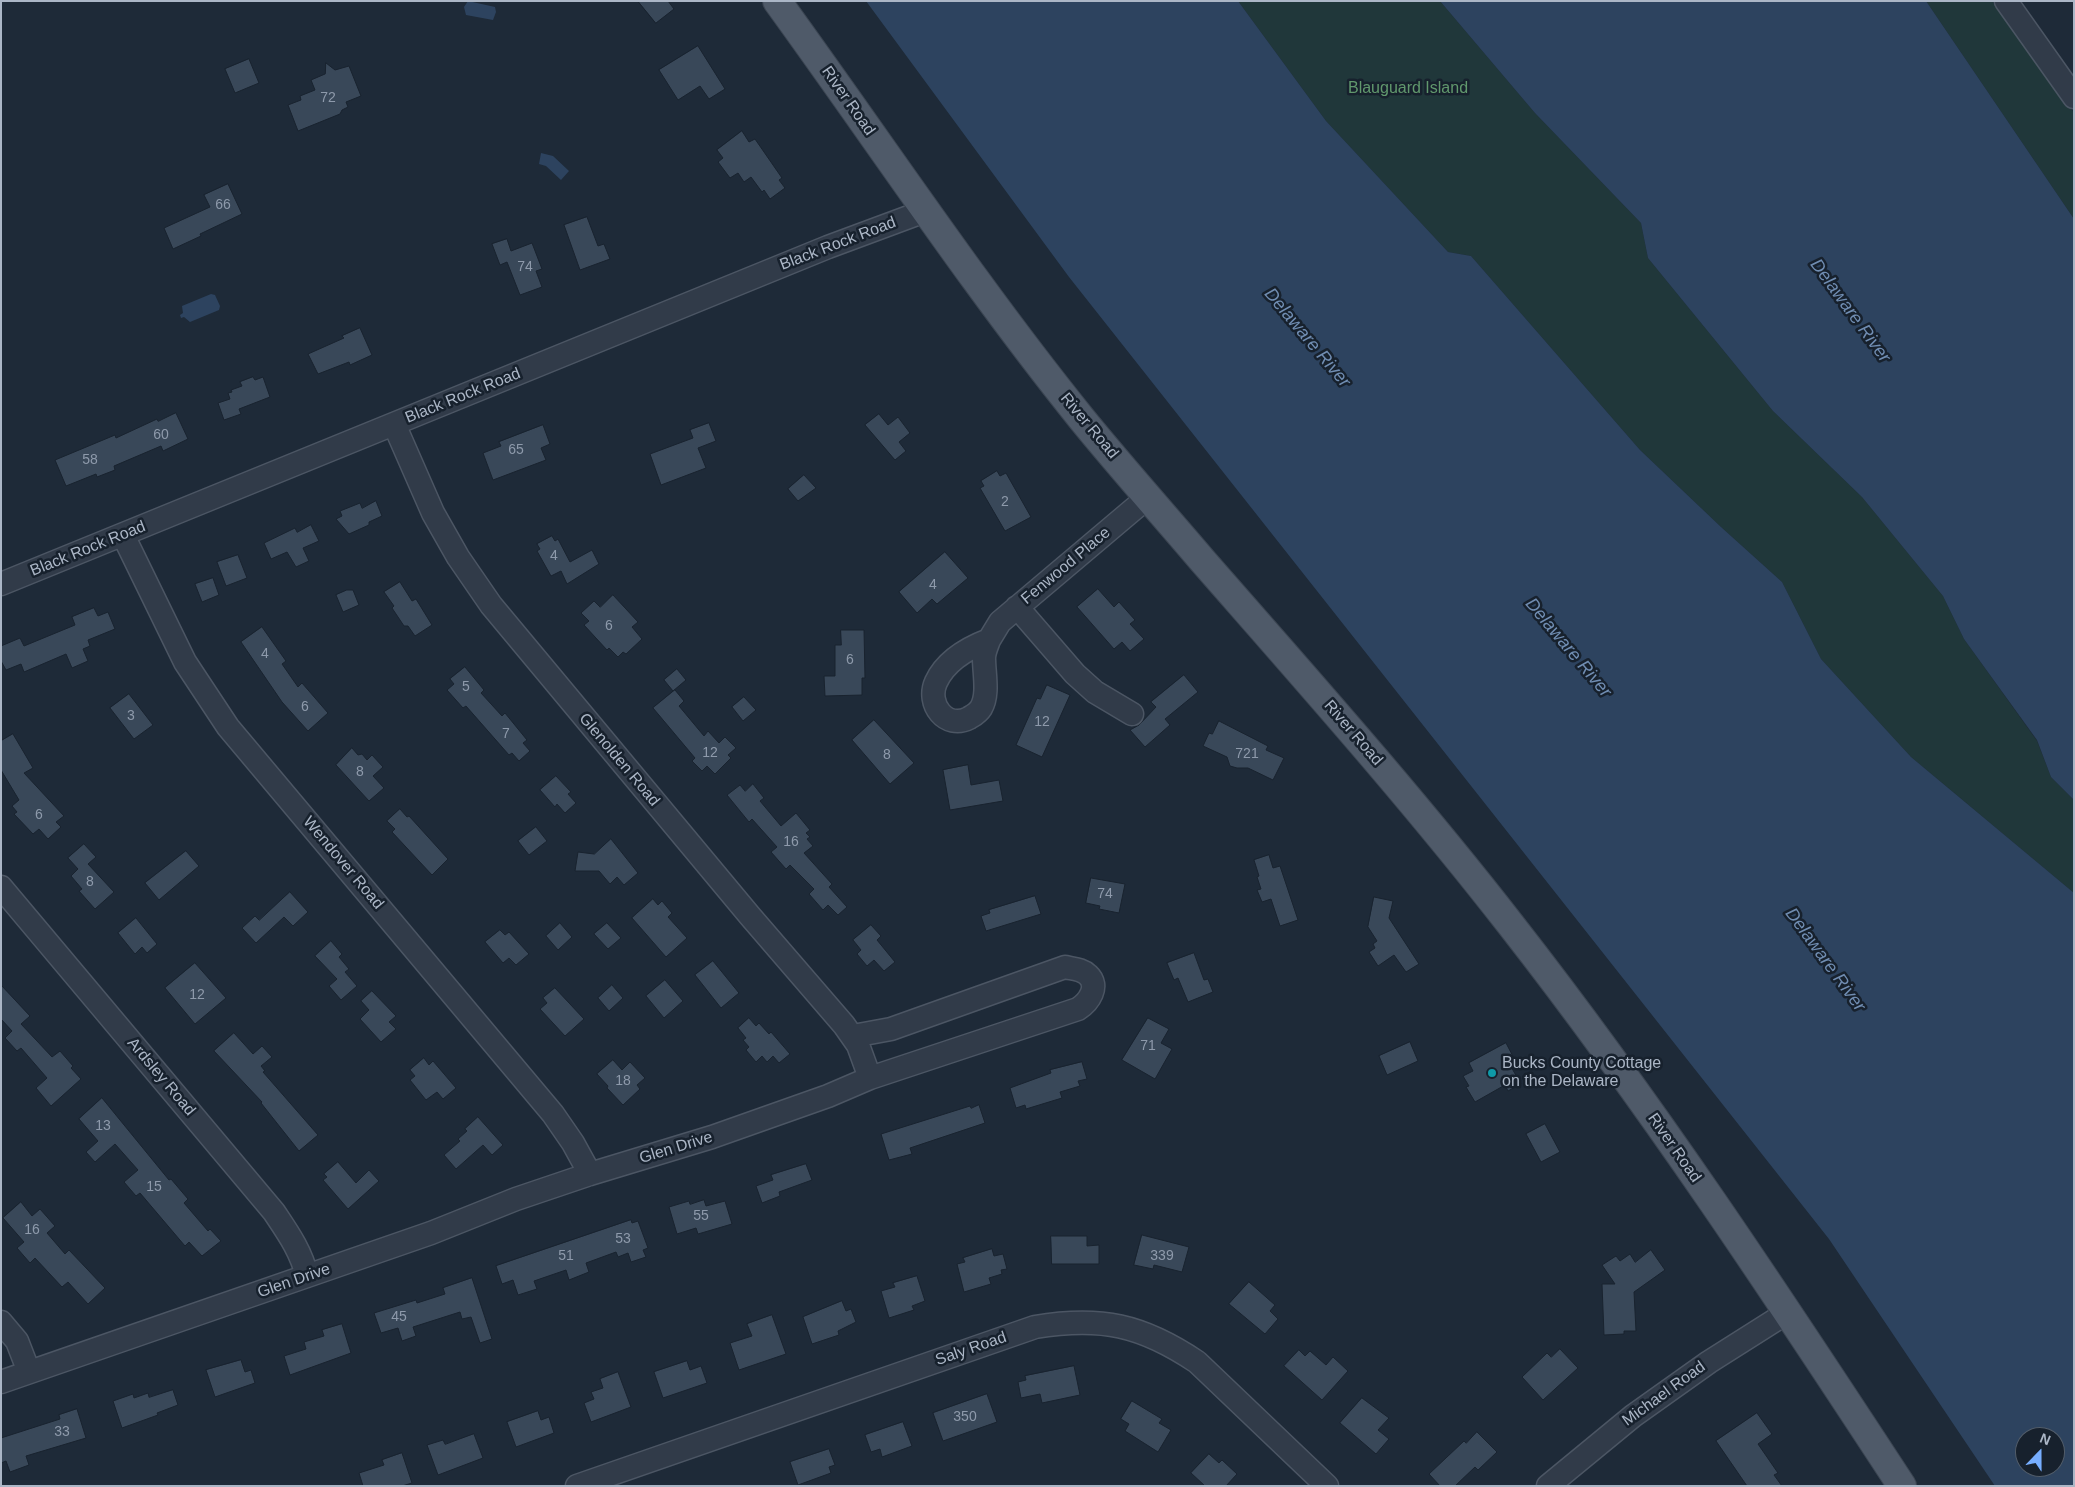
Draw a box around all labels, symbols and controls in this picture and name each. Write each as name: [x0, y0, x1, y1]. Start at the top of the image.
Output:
street label: River Road: [817, 63, 879, 139]
park label: Blauguard Island: [1348, 79, 1468, 99]
house number: 72: [320, 90, 336, 106]
house number: 66: [215, 197, 231, 213]
street label: Black Rock Road: [777, 213, 899, 275]
water label: Delaware River: [1805, 255, 1895, 367]
house number: 74: [517, 259, 533, 275]
water label: Delaware River: [1259, 284, 1355, 392]
street label: Black Rock Road: [403, 364, 523, 428]
street label: River Road: [1056, 389, 1122, 463]
house number: 60: [153, 427, 169, 443]
house number: 65: [508, 442, 524, 458]
house number: 58: [82, 452, 98, 468]
house number: 2: [1001, 494, 1009, 510]
street label: Black Rock Road: [28, 517, 148, 581]
street label: Fenwood Place: [1018, 523, 1114, 609]
house number: 4: [550, 548, 558, 564]
house number: 4: [929, 577, 937, 593]
water label: Delaware River: [1520, 594, 1616, 702]
house number: 6: [605, 618, 613, 634]
house number: 4: [261, 646, 269, 662]
house number: 6: [846, 652, 854, 668]
house number: 5: [462, 679, 470, 695]
street label: River Road: [1320, 697, 1386, 769]
house number: 6: [301, 699, 309, 715]
house number: 3: [127, 708, 135, 724]
street label: Glenolden Road: [574, 710, 664, 810]
house number: 12: [1034, 714, 1050, 730]
house number: 7: [502, 726, 510, 742]
house number: 12: [702, 745, 718, 761]
house number: 721: [1235, 746, 1259, 762]
house number: 8: [883, 747, 891, 763]
house number: 8: [356, 764, 364, 780]
house number: 6: [35, 807, 43, 823]
street label: Wendover Road: [299, 813, 387, 913]
house number: 16: [783, 834, 799, 850]
house number: 8: [86, 874, 94, 890]
house number: 74: [1097, 886, 1113, 902]
water label: Delaware River: [1780, 904, 1870, 1016]
house number: 12: [189, 987, 205, 1003]
street label: Ardsley Road: [123, 1034, 199, 1120]
house number: 71: [1140, 1038, 1156, 1054]
place label: Bucks County Cottage on the Delaware: [1502, 1054, 1661, 1092]
marker: Bucks County Cottage on the Delaware: [1486, 1067, 1498, 1079]
house number: 18: [615, 1073, 631, 1089]
street label: River Road: [1643, 1110, 1705, 1186]
house number: 13: [95, 1118, 111, 1134]
street label: Glen Drive: [637, 1128, 715, 1168]
house number: 15: [146, 1179, 162, 1195]
house number: 55: [693, 1208, 709, 1224]
house number: 16: [24, 1222, 40, 1238]
house number: 53: [615, 1231, 631, 1247]
house number: 51: [558, 1248, 574, 1264]
house number: 339: [1150, 1248, 1174, 1264]
street label: Glen Drive: [255, 1260, 333, 1302]
house number: 45: [391, 1309, 407, 1325]
street label: Saly Road: [933, 1328, 1009, 1370]
street label: Michael Road: [1619, 1357, 1709, 1431]
house number: 350: [953, 1409, 977, 1425]
house number: 33: [54, 1424, 70, 1440]
north arrow: [2015, 1427, 2065, 1477]
text: N: [2038, 1430, 2053, 1448]

